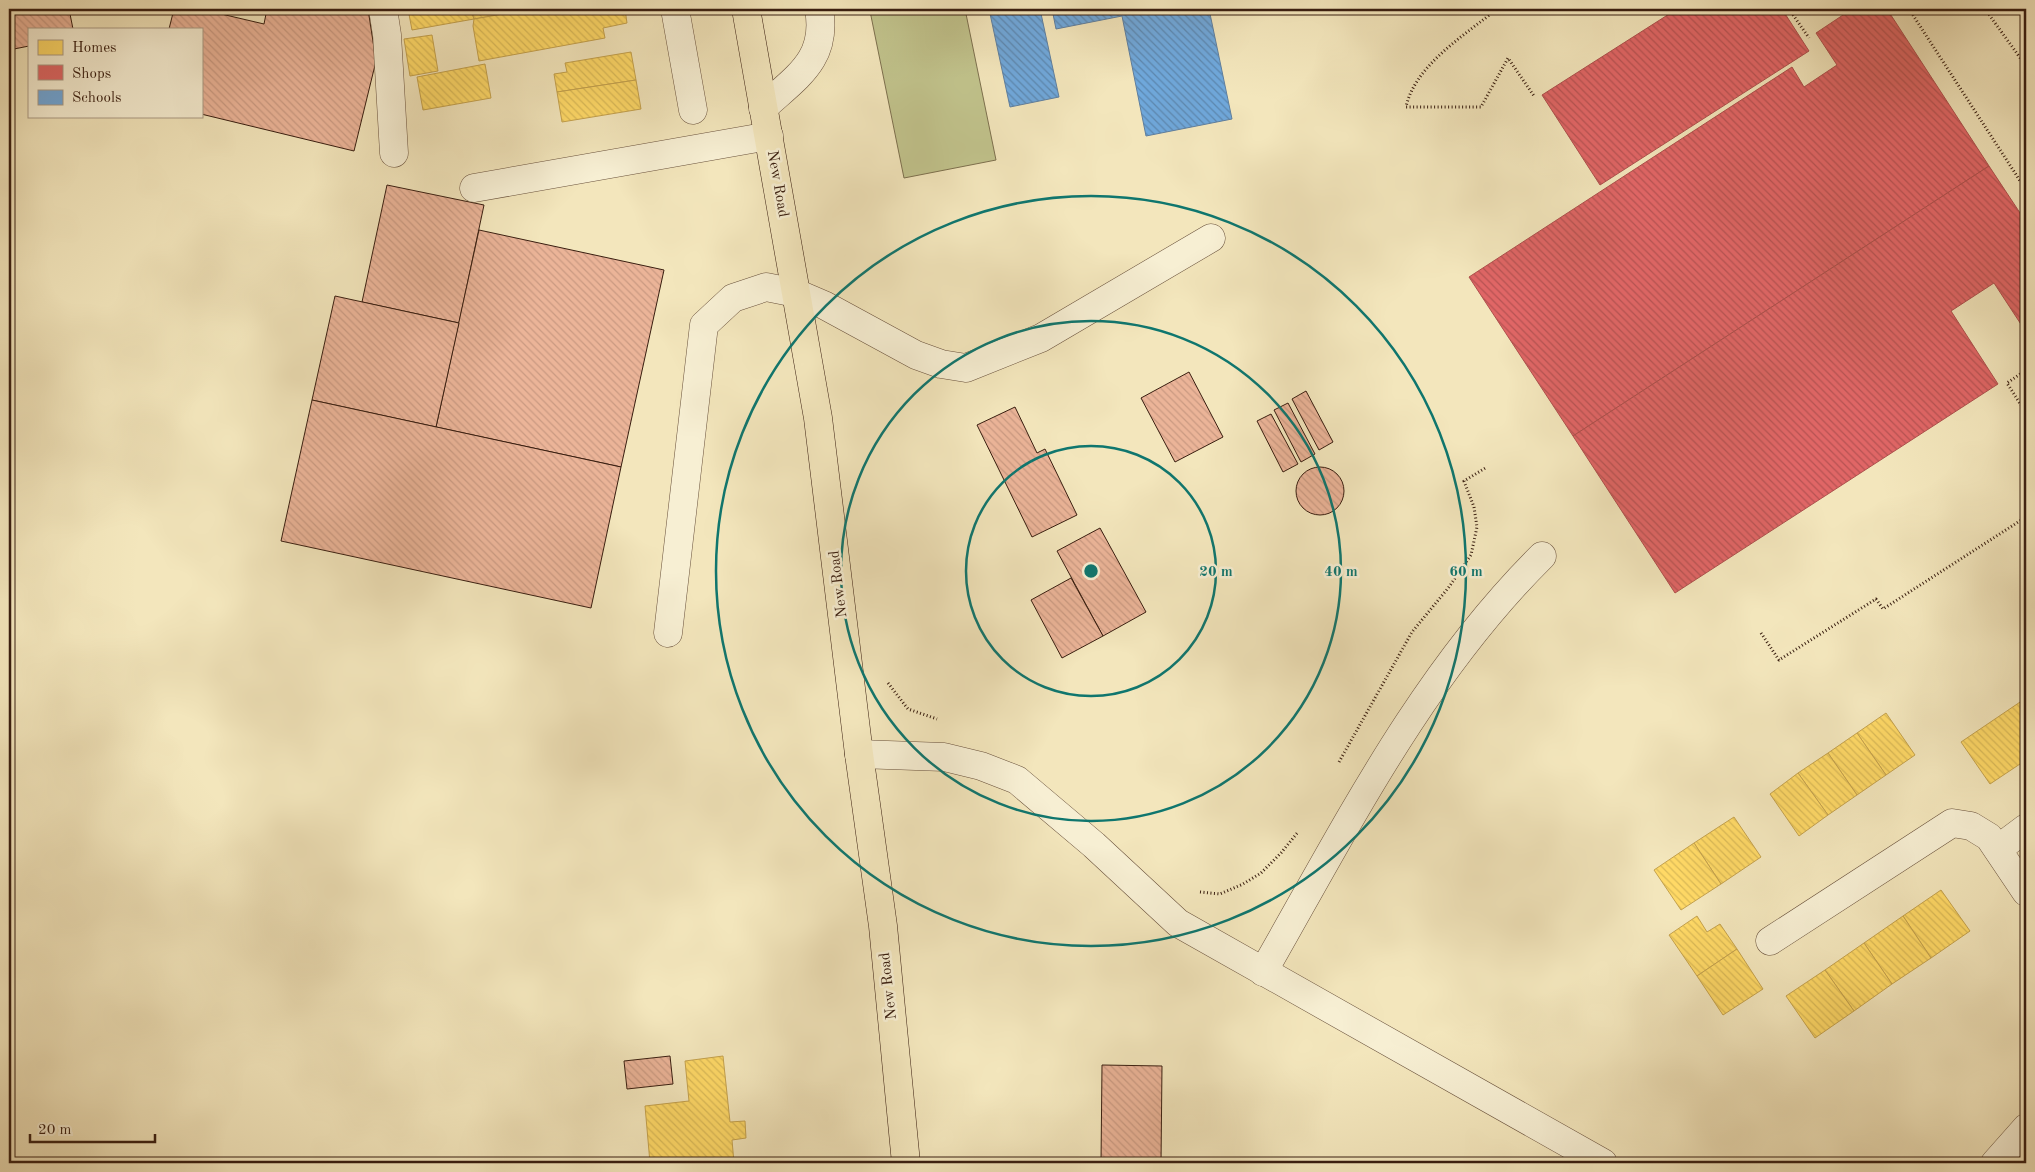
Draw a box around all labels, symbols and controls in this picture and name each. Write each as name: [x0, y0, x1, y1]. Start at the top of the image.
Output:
legend: [28, 28, 202, 118]
text: Homes: [72, 41, 117, 56]
text: Shops: [72, 67, 111, 82]
text: Schools: [72, 91, 121, 106]
street label: New Road: [764, 149, 790, 219]
street label: New Road: [827, 549, 851, 619]
centre of rings: [1082, 562, 1100, 580]
text: 20 m: [1199, 565, 1233, 580]
text: 40 m: [1324, 565, 1358, 580]
text: 60 m: [1449, 565, 1483, 580]
street label: New Road: [878, 951, 900, 1020]
scale bar: [30, 1112, 155, 1144]
text: 20 m: [38, 1123, 72, 1138]

